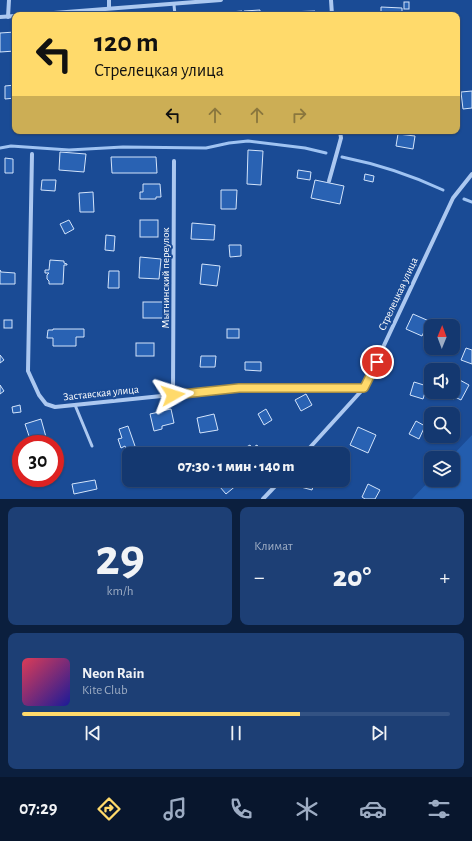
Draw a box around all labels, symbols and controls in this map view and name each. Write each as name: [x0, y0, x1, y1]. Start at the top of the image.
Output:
icon: left: [28, 28, 80, 80]
text: 120 m: [94, 29, 159, 57]
text: Стрелецкая улица: [94, 62, 224, 80]
icon: left: [162, 104, 184, 126]
icon: ahead: [204, 104, 226, 126]
icon: ahead: [246, 104, 268, 126]
icon: right: [288, 104, 310, 126]
street label: Мытнинский переулок: [160, 228, 171, 328]
street label: Стрелецкая улица: [376, 256, 420, 332]
north arrow: [424, 319, 460, 355]
map controls: [424, 319, 460, 487]
pin: [360, 345, 394, 379]
icon: arrive: [366, 351, 388, 373]
button: sound: [424, 363, 460, 399]
position arrow: [152, 374, 194, 416]
street label: Заставская улица: [62, 384, 140, 402]
button: search: [424, 407, 460, 443]
speed limit sign: 30: [12, 435, 64, 487]
button: layers: [424, 451, 460, 487]
text: 07:30 · 1 мин · 140 m: [178, 459, 295, 474]
text: 29: [95, 532, 145, 584]
text: Климат: [254, 540, 293, 553]
text: 20°: [333, 562, 371, 592]
text: −: [254, 566, 265, 588]
text: +: [439, 566, 450, 588]
text: km/h: [107, 585, 133, 598]
text: Neon Rain: [82, 666, 144, 681]
text: Kite Club: [82, 684, 128, 697]
icon: previous: [82, 722, 104, 744]
icon: pause: [225, 722, 247, 744]
icon: next: [368, 722, 390, 744]
icon: directions: [95, 795, 123, 823]
icon: music: [161, 795, 189, 823]
icon: phone: [227, 795, 255, 823]
icon: climate: [293, 795, 321, 823]
icon: car: [359, 795, 387, 823]
icon: filters: [425, 795, 453, 823]
text: 07:29: [19, 800, 57, 818]

